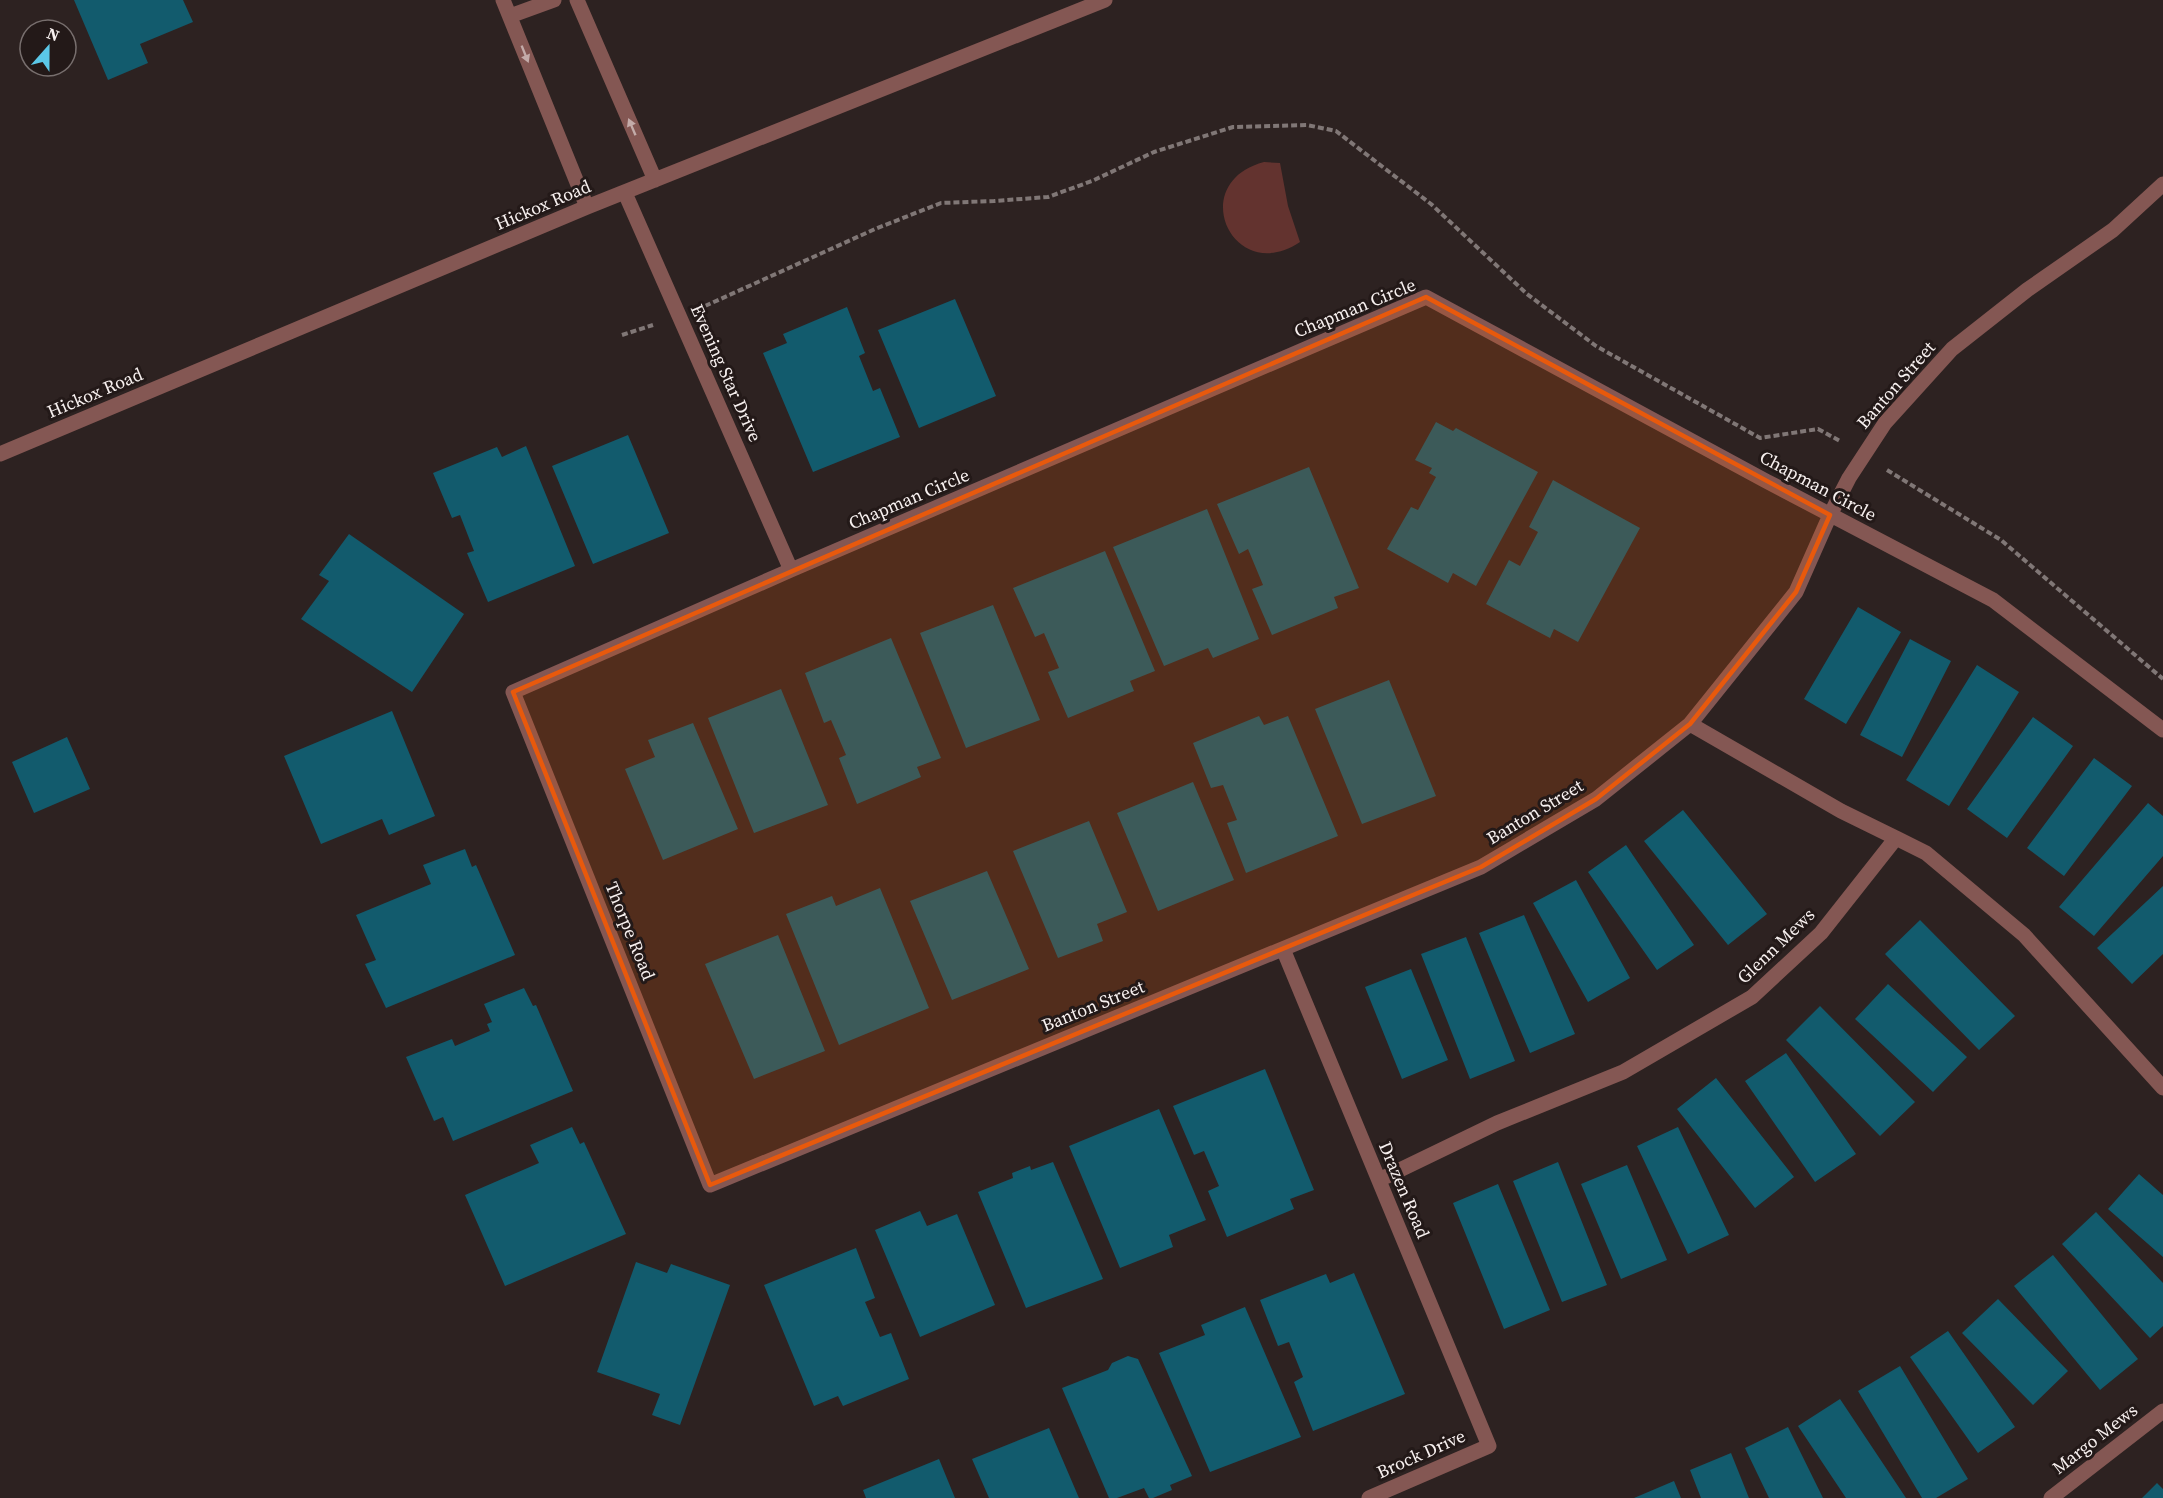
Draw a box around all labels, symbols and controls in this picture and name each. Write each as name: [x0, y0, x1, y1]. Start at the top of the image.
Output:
north arrow: [18, 18, 78, 78]
text: N: [44, 22, 63, 46]
one-way arrow: [521, 45, 530, 63]
one-way arrow: [627, 117, 637, 135]
street label: Hickox Road: [491, 173, 594, 236]
street label: Chapman Circle: [1290, 272, 1419, 343]
street label: Evening Star Drive: [685, 300, 768, 446]
street label: Banton Street: [1851, 335, 1941, 434]
street label: Hickox Road: [43, 361, 146, 424]
street label: Chapman Circle: [1755, 444, 1881, 527]
street label: Chapman Circle: [844, 462, 973, 535]
street label: Banton Street: [1482, 773, 1588, 850]
street label: Thorpe Road: [599, 878, 662, 984]
street label: Glenn Mews: [1731, 902, 1820, 989]
street label: Banton Street: [1038, 974, 1148, 1037]
street label: Drazen Road: [1373, 1138, 1436, 1242]
street label: Margo Mews: [2047, 1397, 2143, 1480]
street label: Brock Drive: [1372, 1423, 1469, 1484]

